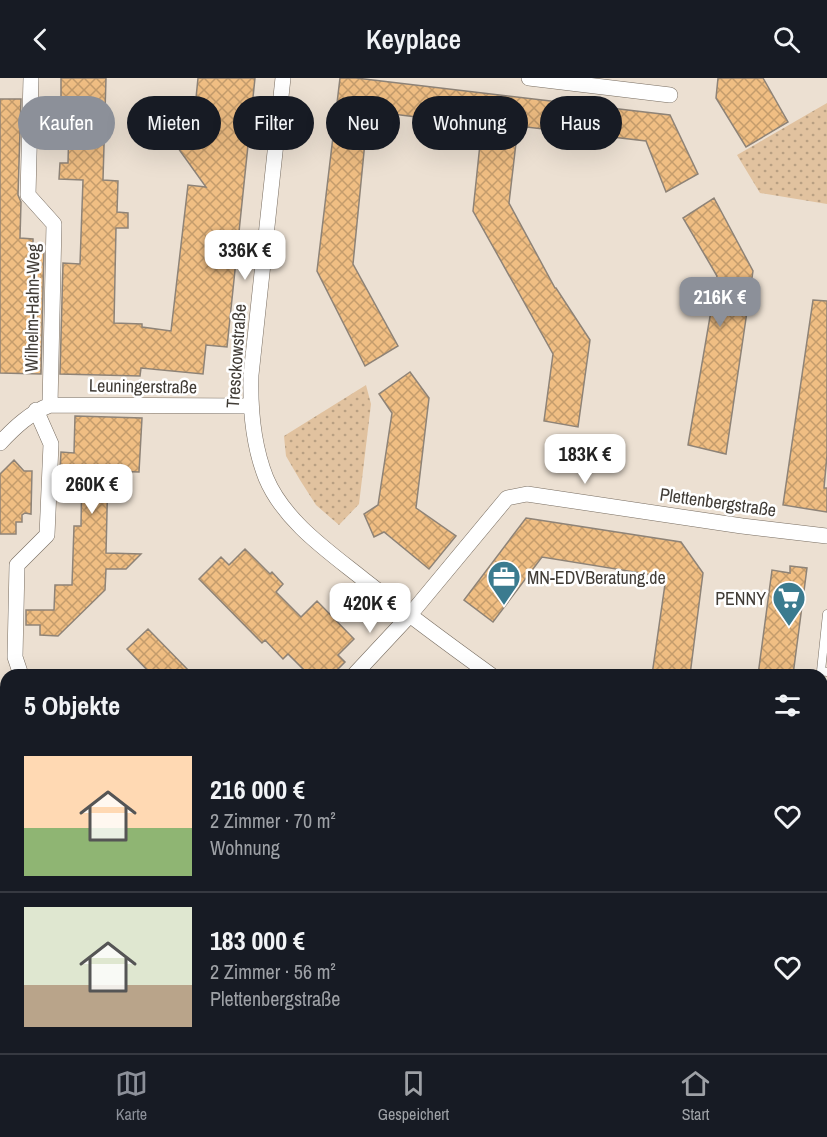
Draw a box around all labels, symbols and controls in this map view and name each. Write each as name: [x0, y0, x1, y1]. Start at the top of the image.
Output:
text: Keyplace: [366, 21, 461, 57]
icon: back: [24, 23, 57, 56]
icon: search: [770, 23, 803, 56]
chip: Kaufen: [18, 96, 115, 150]
chip: Mieten: [127, 96, 221, 150]
chip: Filter: [233, 96, 314, 150]
chip: Neu: [326, 96, 400, 150]
chip: Wohnung: [412, 96, 528, 150]
chip: Haus: [540, 96, 622, 150]
pin: 336K €: [196, 230, 294, 281]
text: 336K €: [219, 236, 271, 263]
street label: Wilhelm-Hahn-Weg: [18, 243, 46, 372]
pin: 216K €: [671, 277, 769, 328]
text: 216K €: [694, 283, 746, 310]
street label: Tresckowstraße: [220, 303, 252, 409]
street label: Leuningerstraße: [89, 373, 197, 399]
pin: 183K €: [536, 434, 634, 485]
text: 183K €: [559, 440, 611, 467]
pin: 260K €: [43, 464, 141, 515]
text: 260K €: [66, 470, 118, 497]
street label: Plettenbergstraße: [658, 481, 778, 523]
office icon: MN-EDVBeratung.de: [486, 559, 522, 606]
place label: MN-EDVBeratung.de: [527, 565, 666, 590]
supermarket icon: PENNY: [771, 580, 807, 627]
pin: 420K €: [321, 583, 419, 634]
place label: PENNY: [715, 586, 766, 611]
text: 420K €: [344, 589, 396, 616]
text: 5 Objekte: [24, 688, 120, 723]
icon: filters: [771, 689, 804, 722]
text: 216 000 €: [210, 772, 305, 807]
icon: home: [72, 780, 144, 852]
icon: heart: [771, 800, 804, 833]
text: 2 Zimmer · 70 m²: [210, 807, 336, 834]
text: Wohnung: [210, 834, 280, 861]
text: 183 000 €: [210, 923, 305, 958]
icon: home: [72, 931, 144, 1003]
icon: heart: [771, 951, 804, 984]
text: 2 Zimmer · 56 m²: [210, 958, 336, 985]
text: Plettenbergstraße: [210, 985, 340, 1012]
tab: Karte: [115, 1067, 148, 1125]
tab: Gespeichert: [378, 1067, 449, 1125]
tab: Start: [679, 1067, 712, 1125]

